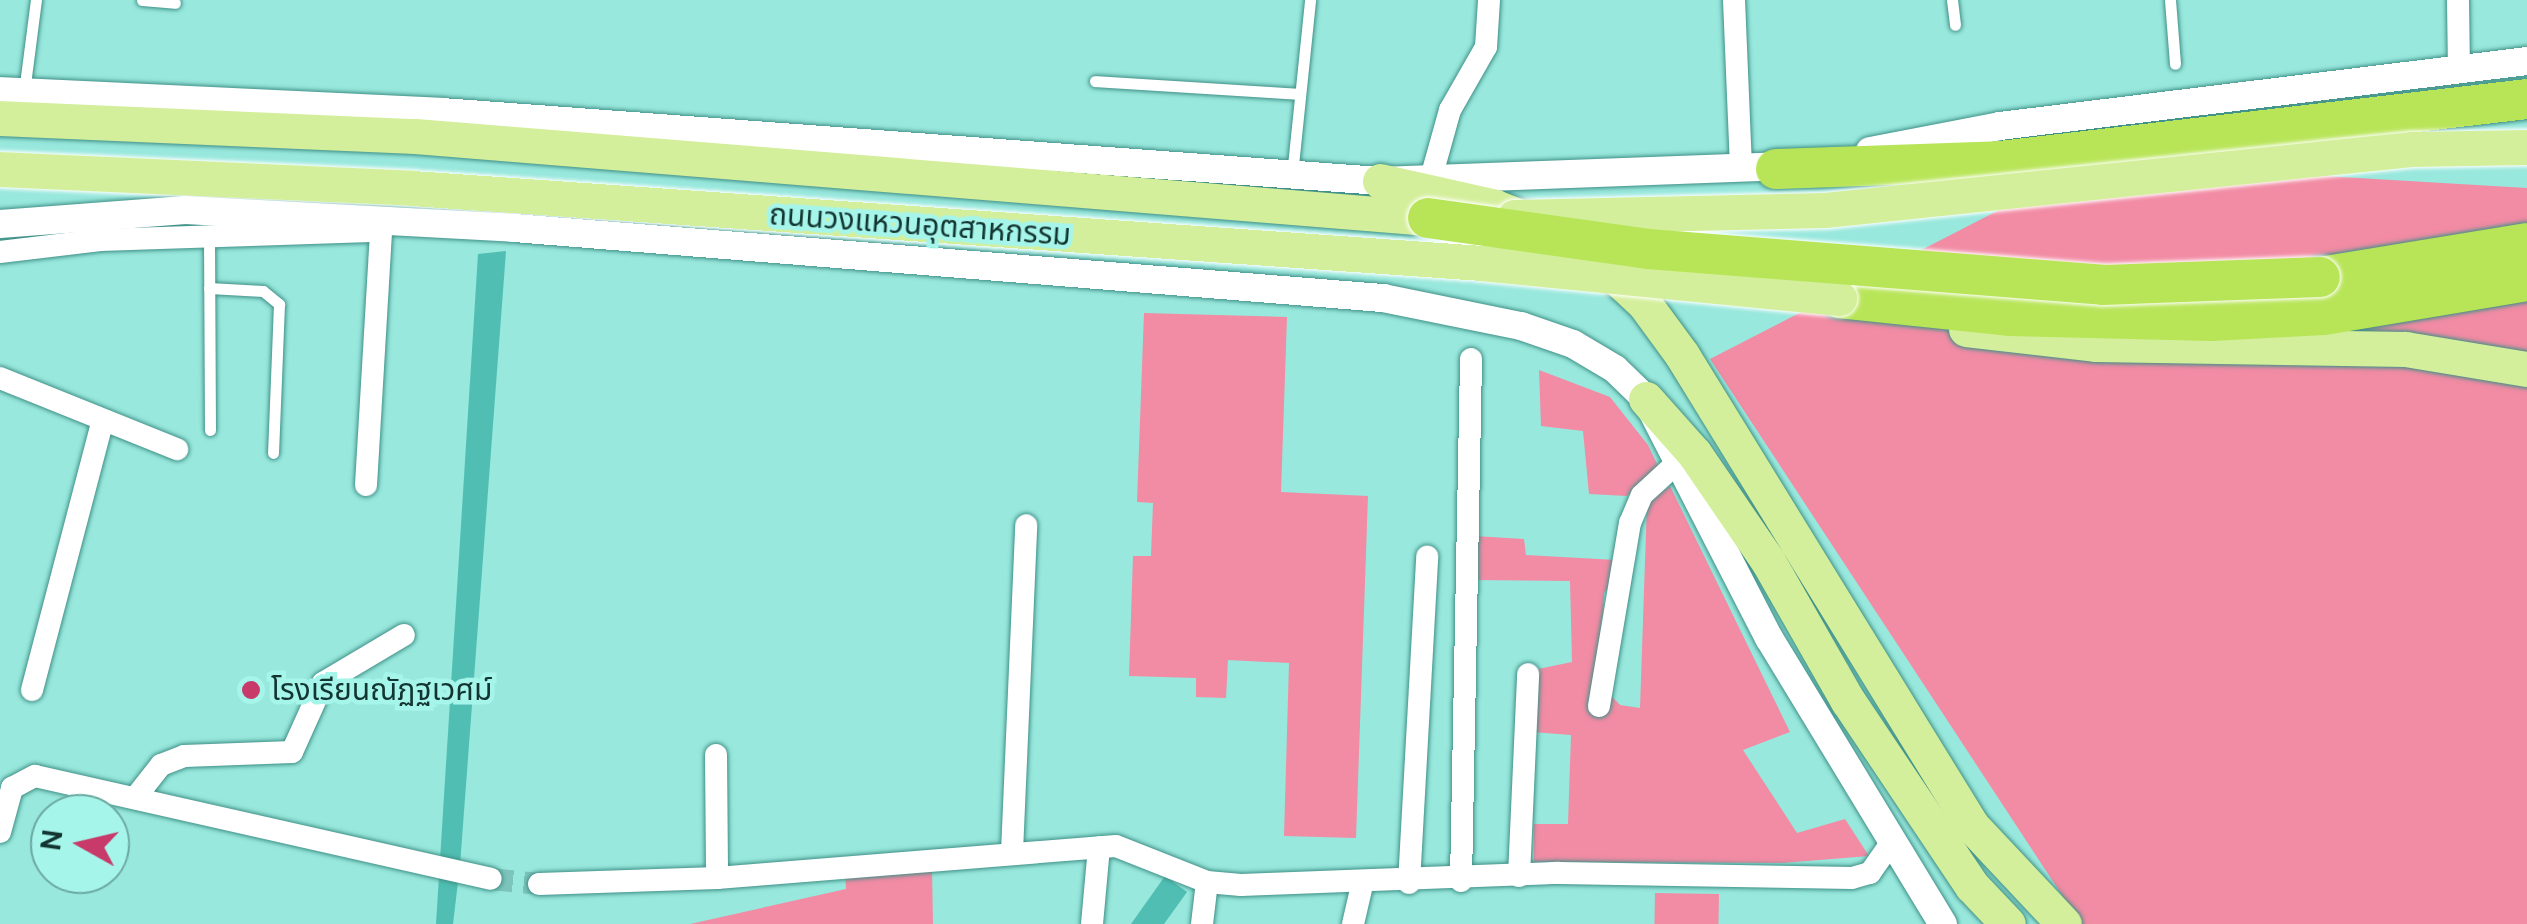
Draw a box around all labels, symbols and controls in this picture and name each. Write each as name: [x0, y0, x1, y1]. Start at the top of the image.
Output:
street label: ถนนวงแหวนอุตสาหกรรม: [768, 196, 1072, 254]
place label: โรงเรียนณัฏฐเวศม์: [271, 672, 492, 708]
marker: โรงเรียนณัฏฐเวศม์: [240, 679, 262, 701]
north arrow: [30, 794, 130, 894]
text: N: [32, 827, 72, 853]

